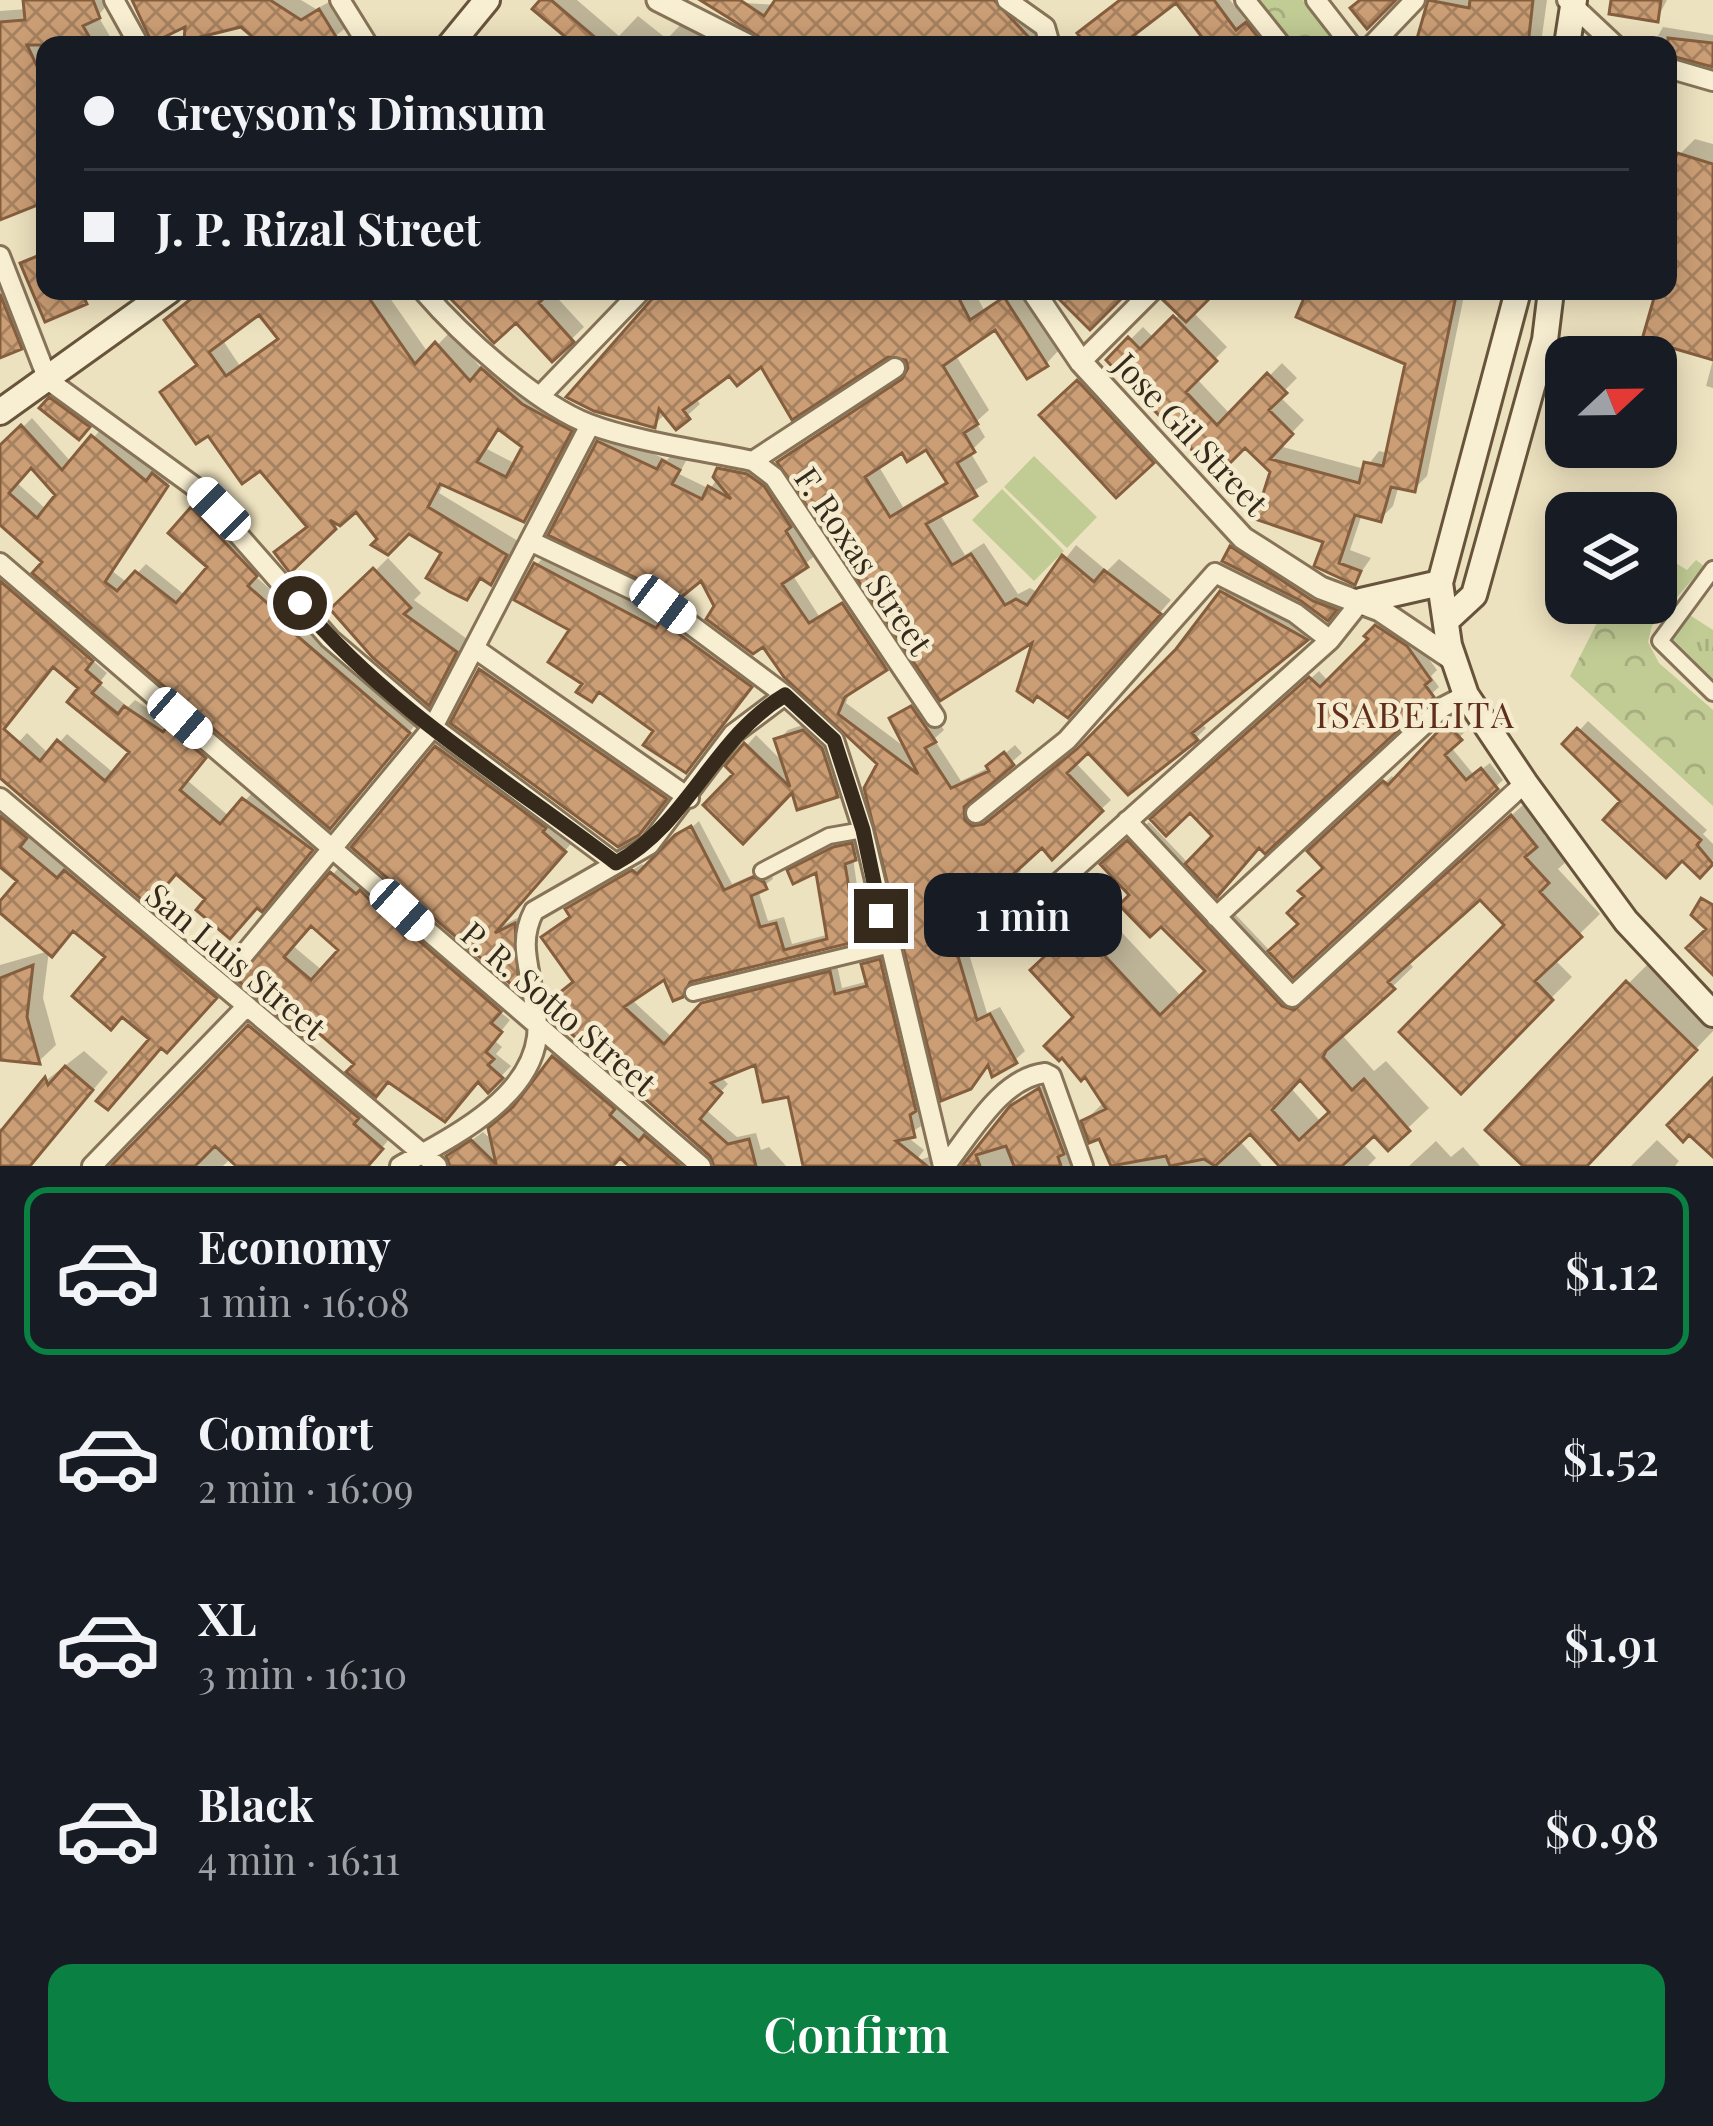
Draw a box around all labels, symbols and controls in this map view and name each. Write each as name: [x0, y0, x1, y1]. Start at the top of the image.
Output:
text: Greyson's Dimsum: [156, 81, 546, 141]
text: J. P. Rizal Street: [156, 197, 481, 257]
north arrow: [1545, 336, 1677, 468]
map controls: [1545, 336, 1677, 624]
street label: Jose Gil Street: [1105, 342, 1280, 525]
street label: F. Roxas Street: [786, 458, 945, 663]
car: [181, 471, 257, 547]
button: layers: [1545, 492, 1677, 624]
car: [623, 568, 703, 640]
route start: [273, 576, 327, 630]
car: [141, 681, 219, 755]
district label: ISABELITA: [1315, 689, 1517, 737]
street label: San Luis Street: [138, 872, 337, 1049]
car: [363, 873, 441, 947]
callout: 1 min: [923, 874, 1121, 958]
route end: [854, 889, 908, 943]
text: 1 min: [976, 889, 1070, 941]
street label: P. R. Sotto Street: [453, 910, 668, 1105]
text: Economy: [198, 1215, 391, 1275]
icon: car: [54, 1217, 162, 1325]
text: $1.12: [1565, 1241, 1659, 1301]
text: 1 min · 16:08: [198, 1275, 410, 1327]
text: Comfort: [198, 1401, 373, 1461]
icon: car: [54, 1403, 162, 1511]
text: $1.52: [1562, 1427, 1659, 1487]
text: 2 min · 16:09: [198, 1461, 414, 1513]
text: XL: [198, 1587, 257, 1647]
icon: car: [54, 1589, 162, 1697]
text: $1.91: [1564, 1613, 1659, 1673]
text: 3 min · 16:10: [198, 1647, 407, 1699]
text: Black: [198, 1773, 314, 1833]
icon: car: [54, 1775, 162, 1883]
text: $0.98: [1545, 1799, 1659, 1859]
text: 4 min · 16:11: [198, 1833, 400, 1885]
button: Confirm: [48, 1964, 1665, 2102]

